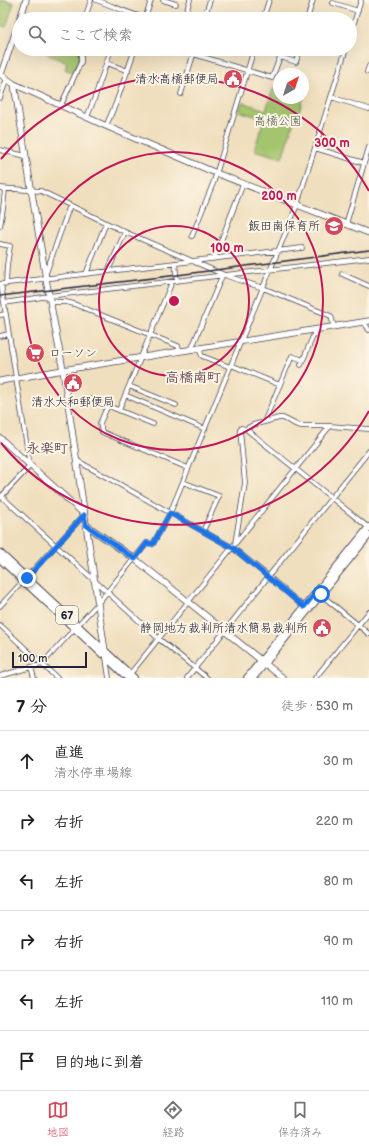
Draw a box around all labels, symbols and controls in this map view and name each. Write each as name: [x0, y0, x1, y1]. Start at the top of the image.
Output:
search box: [12, 12, 357, 56]
icon: search: [26, 23, 48, 45]
text: ここで検索: [58, 26, 133, 45]
public building icon: 清水高橋郵便局: [222, 68, 244, 90]
north arrow: [273, 68, 309, 104]
place label: 清水高橋郵便局: [135, 72, 219, 87]
park label: 高橋公園: [254, 114, 302, 129]
text: 300 m: [314, 136, 350, 151]
text: 200 m: [261, 189, 297, 204]
school or university icon: 飯田南保育所: [323, 215, 345, 237]
place label: 飯田南保育所: [248, 219, 320, 234]
text: 100 m: [210, 241, 244, 256]
centre of rings: [167, 294, 181, 308]
supermarket icon: ローソン: [24, 342, 46, 364]
place label: ローソン: [49, 346, 97, 361]
district label: 高橋南町: [165, 369, 221, 386]
public building icon: 清水大和郵便局: [62, 372, 84, 394]
place label: 清水大和郵便局: [31, 395, 115, 410]
district label: 永楽町: [26, 440, 68, 457]
route end: [18, 569, 36, 587]
route start: [312, 585, 330, 603]
road number: 67: [56, 606, 78, 624]
public building icon: 静岡地方裁判所清水簡易裁判所: [311, 617, 333, 639]
place label: 静岡地方裁判所清水簡易裁判所: [140, 621, 308, 636]
scale bar: [12, 650, 87, 669]
text: 100 m: [18, 652, 47, 665]
text: 7 分: [16, 697, 47, 717]
text: 徒歩 · 530 m: [281, 698, 353, 714]
text: 直進: [54, 743, 84, 762]
icon: ahead: [16, 750, 38, 772]
text: 30 m: [323, 753, 353, 769]
text: 清水停車場線: [54, 765, 132, 781]
icon: right: [16, 810, 38, 832]
text: 右折: [54, 813, 84, 832]
text: 220 m: [316, 813, 353, 829]
icon: left: [16, 870, 38, 892]
text: 左折: [54, 873, 84, 892]
text: 80 m: [324, 873, 353, 889]
icon: right: [16, 930, 38, 952]
text: 右折: [54, 933, 84, 952]
text: 90 m: [324, 933, 353, 949]
icon: left: [16, 990, 38, 1012]
text: 左折: [54, 993, 84, 1012]
text: 110 m: [321, 993, 353, 1009]
icon: arrive: [16, 1050, 38, 1072]
text: 目的地に到着: [54, 1053, 144, 1072]
tab: 地図: [47, 1099, 69, 1139]
tab: 経路: [162, 1099, 184, 1139]
tab: 保存済み: [278, 1099, 322, 1139]

